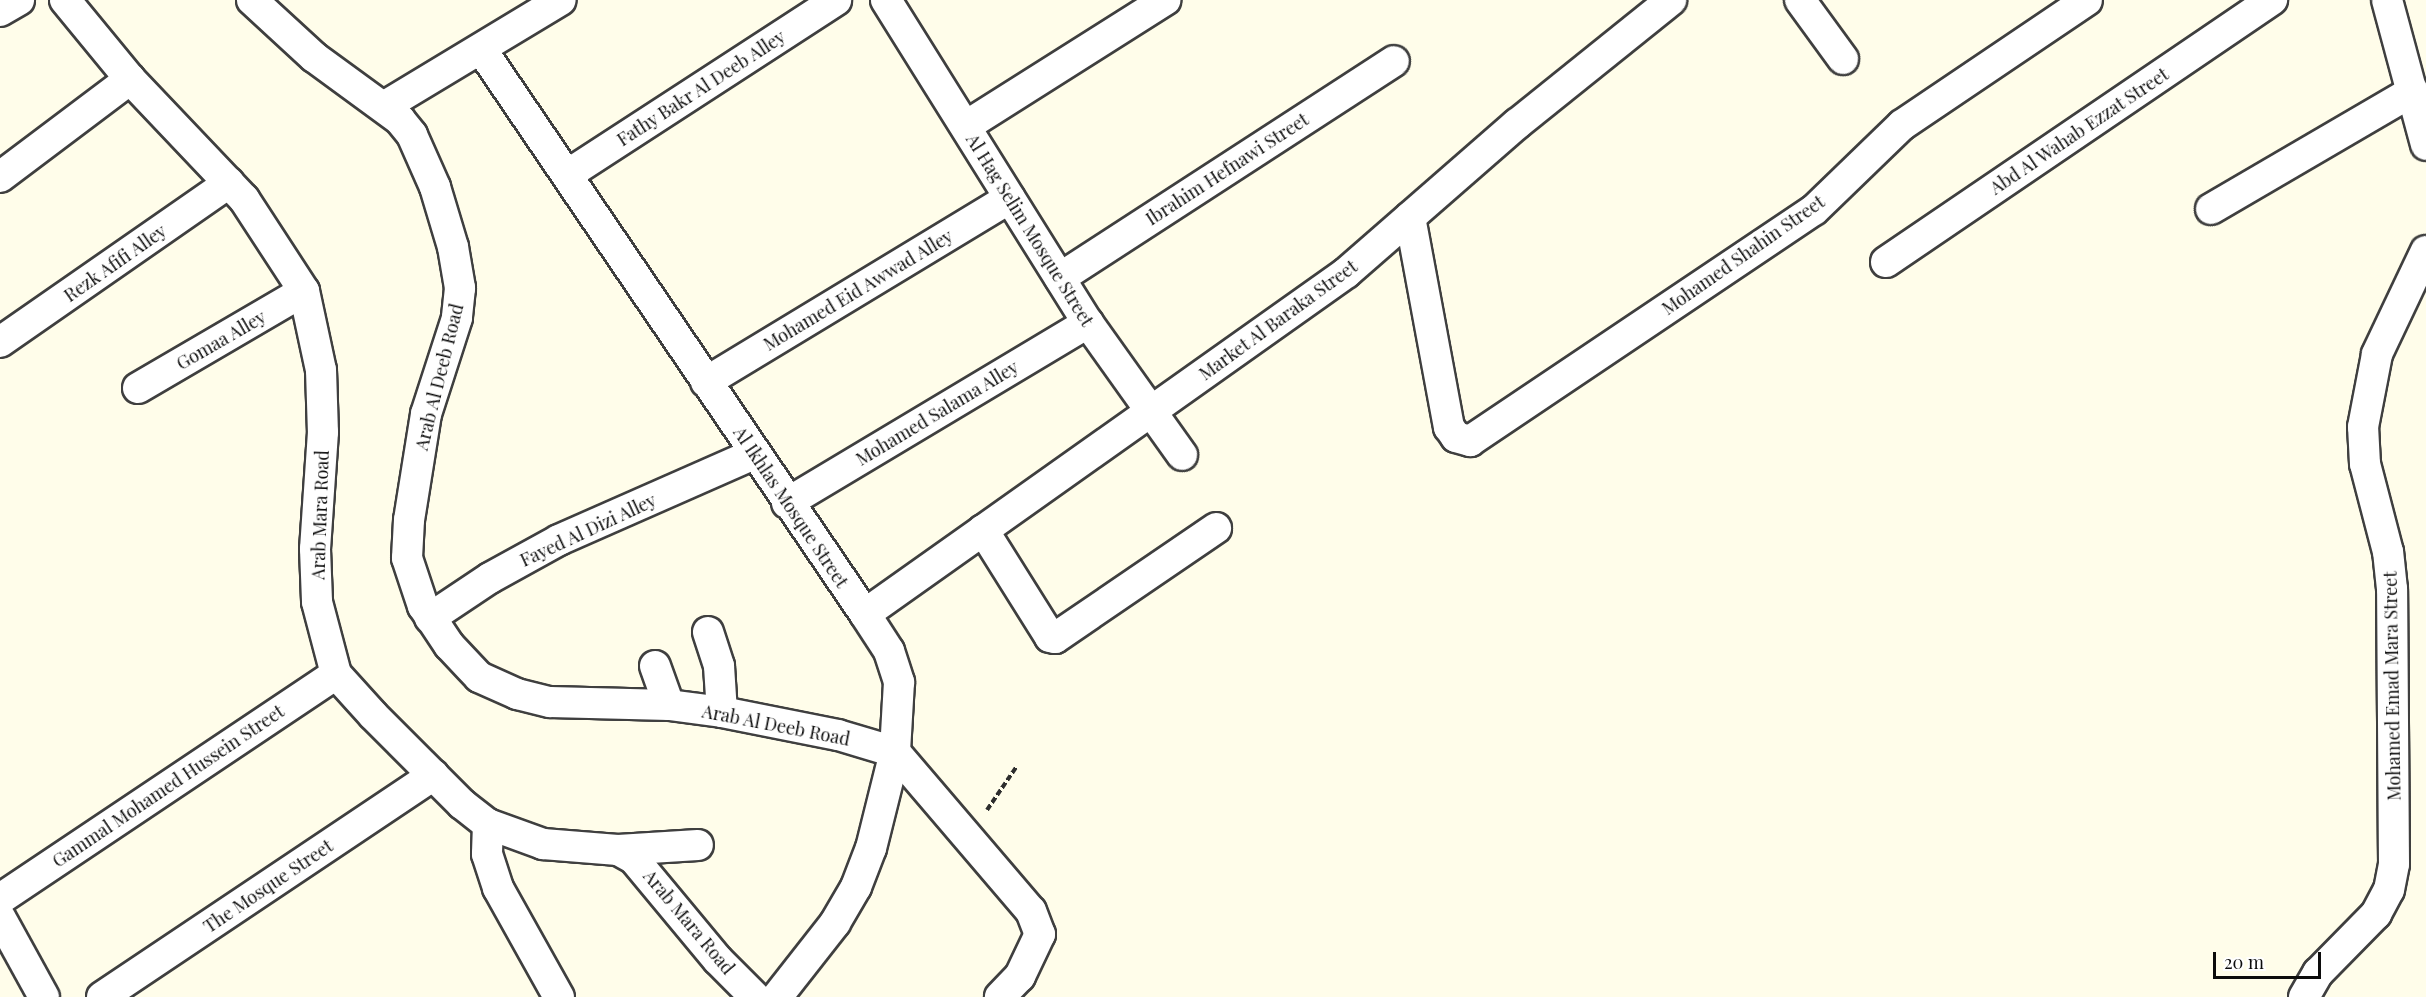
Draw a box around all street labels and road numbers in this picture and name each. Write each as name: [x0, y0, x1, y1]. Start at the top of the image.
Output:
street label: Fathy Bakr Al Deeb Alley: [612, 25, 790, 151]
street label: Abd Al Wahab Ezzat Street: [1985, 63, 2173, 199]
street label: Ibrahim Hefnawi Street: [1142, 108, 1312, 230]
street label: Al Hag Selim Mosque Street: [962, 130, 1098, 330]
street label: Mohamed Shahin Street: [1658, 191, 1828, 319]
street label: Rezk Afifi Alley: [59, 219, 171, 307]
street label: Mohamed Eid Awwad Alley: [759, 225, 957, 355]
street label: Market Al Baraka Street: [1194, 255, 1362, 385]
street label: Arab Al Deeb Road: [410, 301, 468, 453]
street label: Gomaa Alley: [172, 306, 270, 374]
street label: Mohamed Salama Alley: [852, 356, 1022, 470]
street label: Al Ikhlas Mosque Street: [729, 422, 853, 592]
street label: Arab Mara Road: [307, 450, 333, 580]
street label: Fayed Al Dizi Alley: [516, 489, 660, 571]
street label: Mohamed Emad Mara Street: [2379, 571, 2405, 801]
street label: Gammal Mohamed Hussein Street: [48, 700, 288, 872]
street label: Arab Al Deeb Road: [700, 700, 852, 750]
street label: The Mosque Street: [199, 835, 337, 937]
street label: Arab Mara Road: [639, 865, 739, 979]

